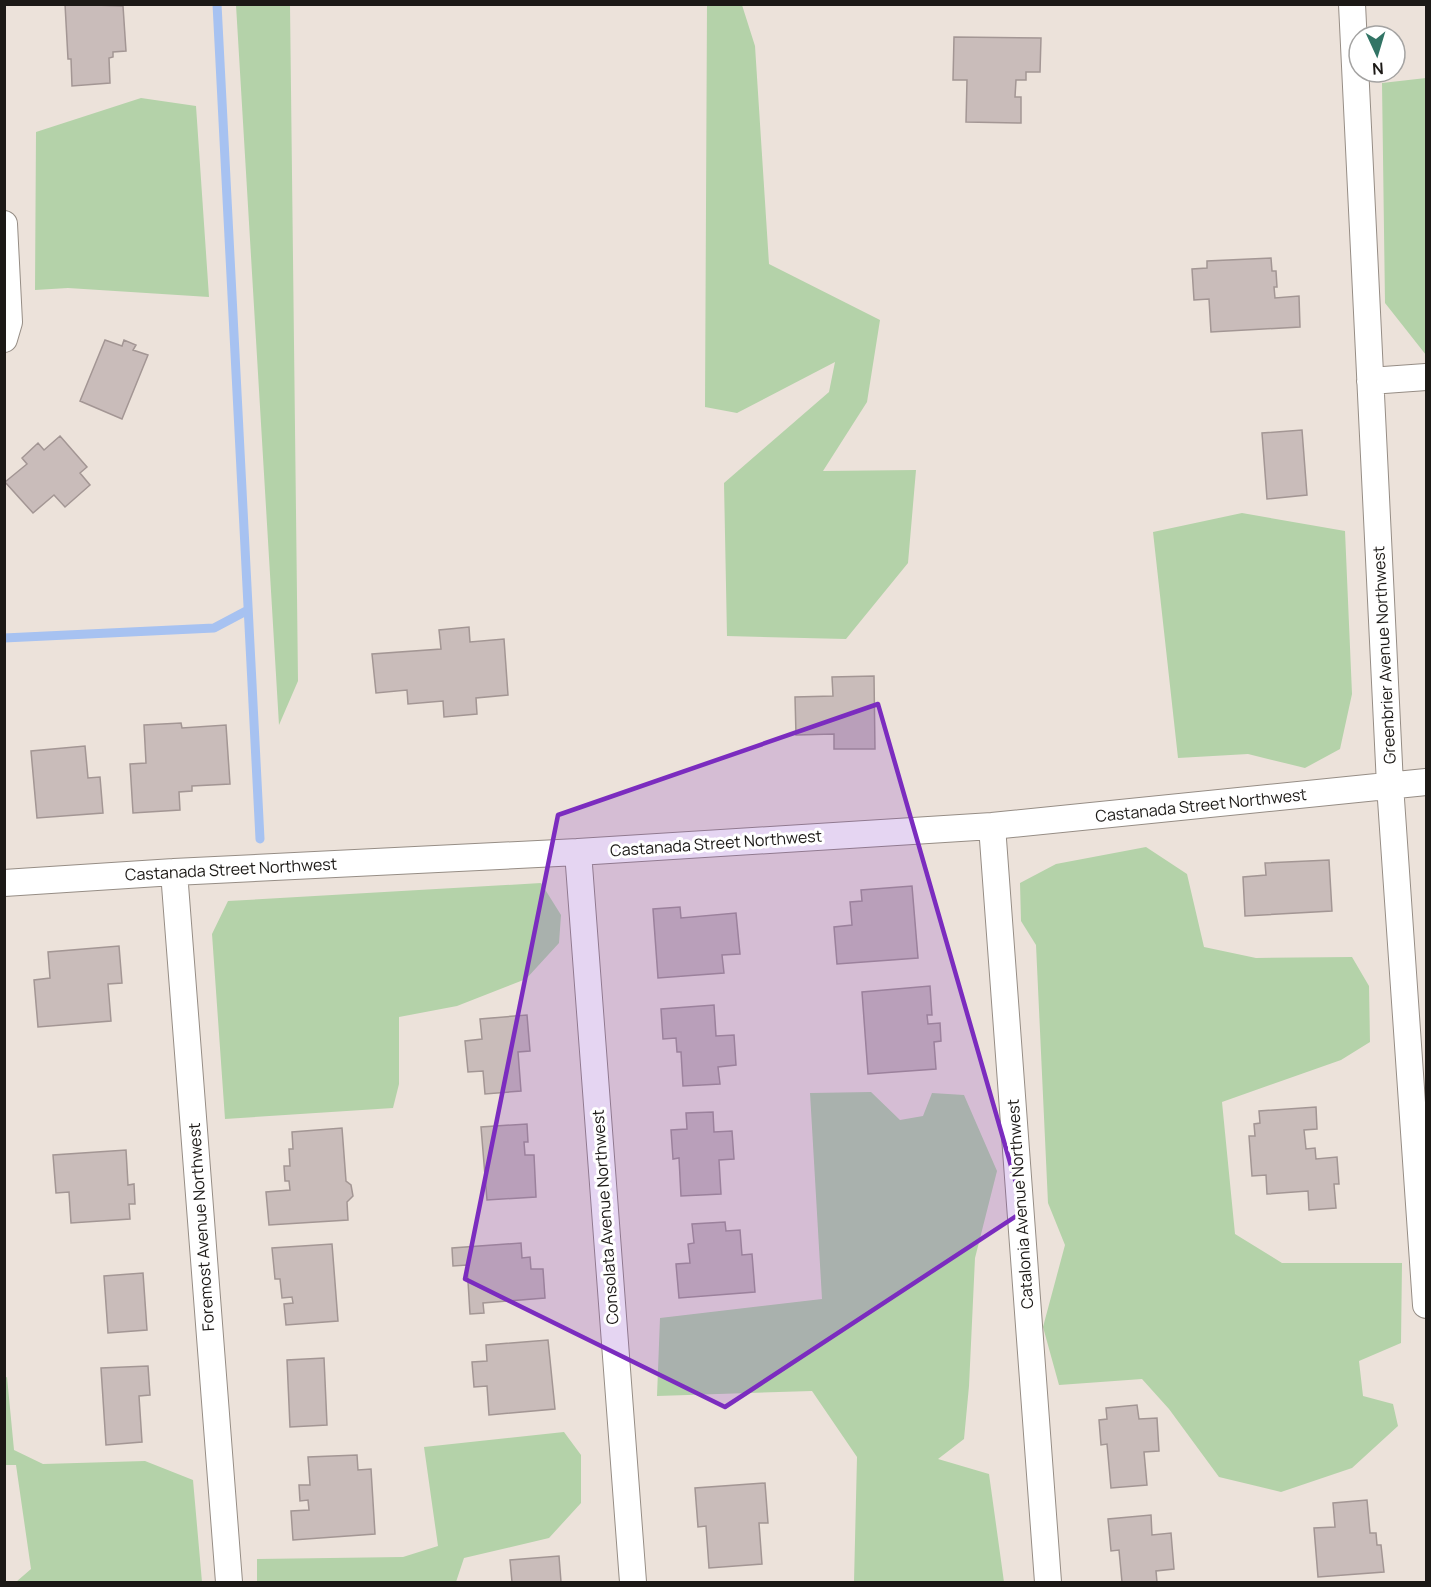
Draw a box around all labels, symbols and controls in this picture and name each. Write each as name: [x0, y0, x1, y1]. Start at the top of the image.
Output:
north arrow: [1347, 24, 1407, 84]
text: N: [1372, 58, 1385, 80]
street label: Greenbrier Avenue Northwest: [1367, 545, 1401, 765]
street label: Castanada Street Northwest: [1094, 783, 1308, 827]
street label: Castanada Street Northwest: [609, 825, 823, 861]
street label: Castanada Street Northwest: [124, 852, 338, 886]
street label: Catalonia Avenue Northwest: [1002, 1098, 1038, 1310]
street label: Consolata Avenue Northwest: [587, 1109, 623, 1325]
street label: Foremost Avenue Northwest: [183, 1122, 219, 1332]

